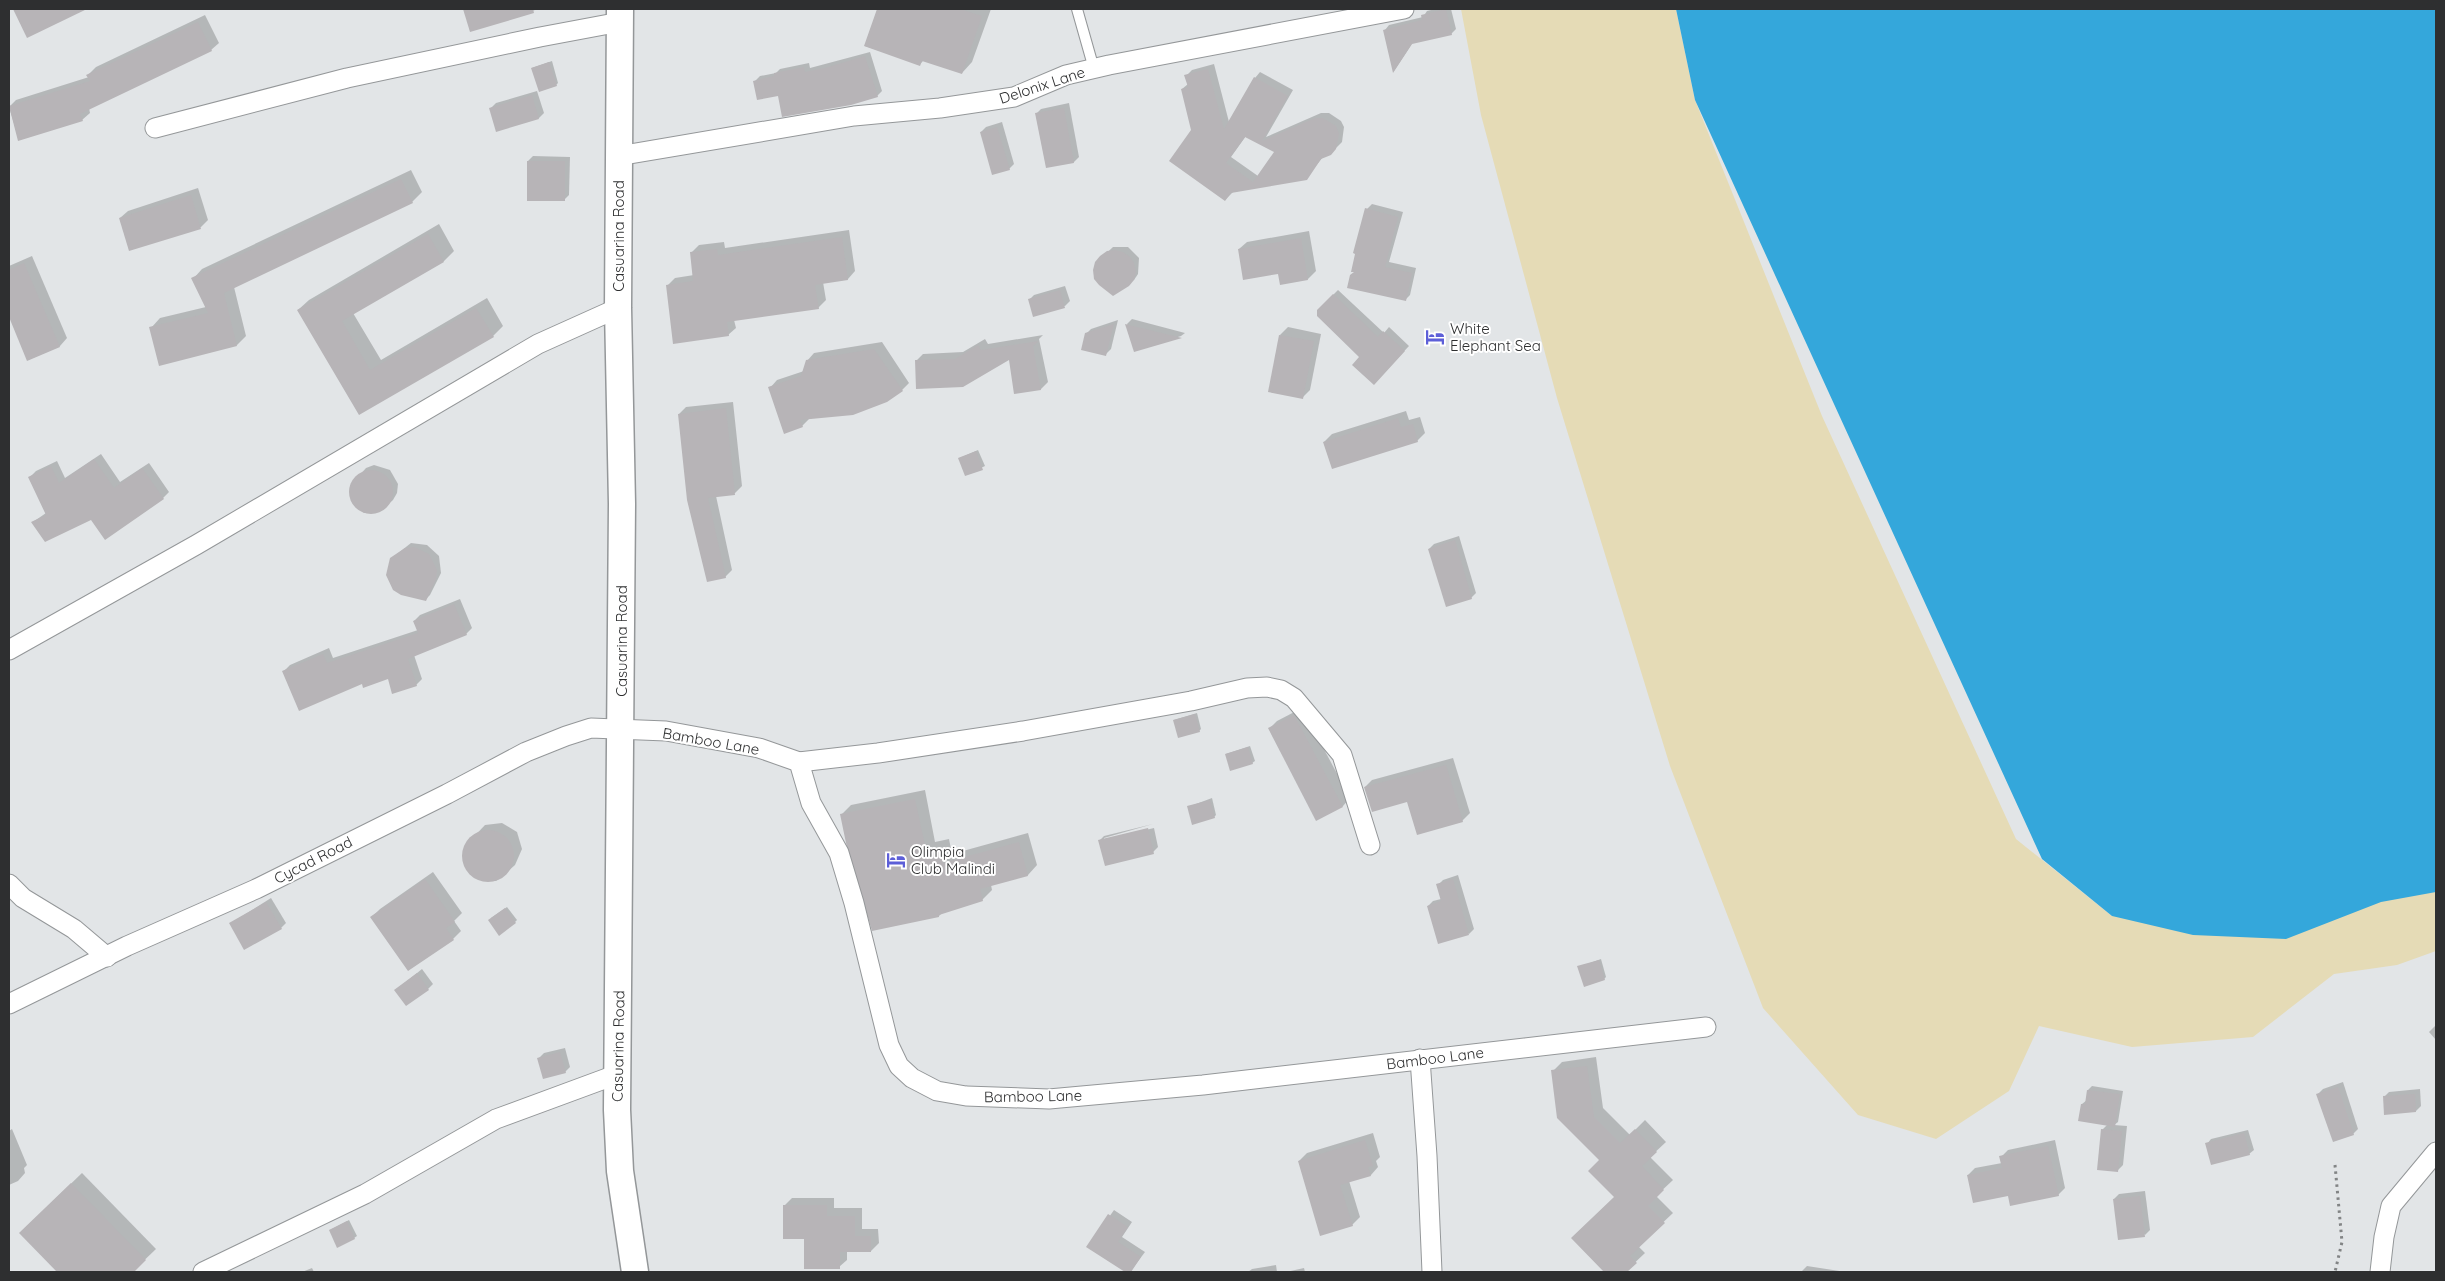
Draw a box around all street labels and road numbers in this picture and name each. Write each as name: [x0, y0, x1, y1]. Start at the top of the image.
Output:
street label: Delonix Lane: [997, 62, 1087, 108]
street label: Casuarina Road: [609, 180, 628, 292]
street label: Casuarina Road: [612, 585, 631, 697]
street label: Bamboo Lane: [661, 723, 761, 759]
street label: Cycad Road: [271, 832, 355, 888]
street label: Casuarina Road: [608, 990, 628, 1102]
street label: Bamboo Lane: [1385, 1043, 1485, 1073]
street label: Bamboo Lane: [984, 1086, 1082, 1106]

